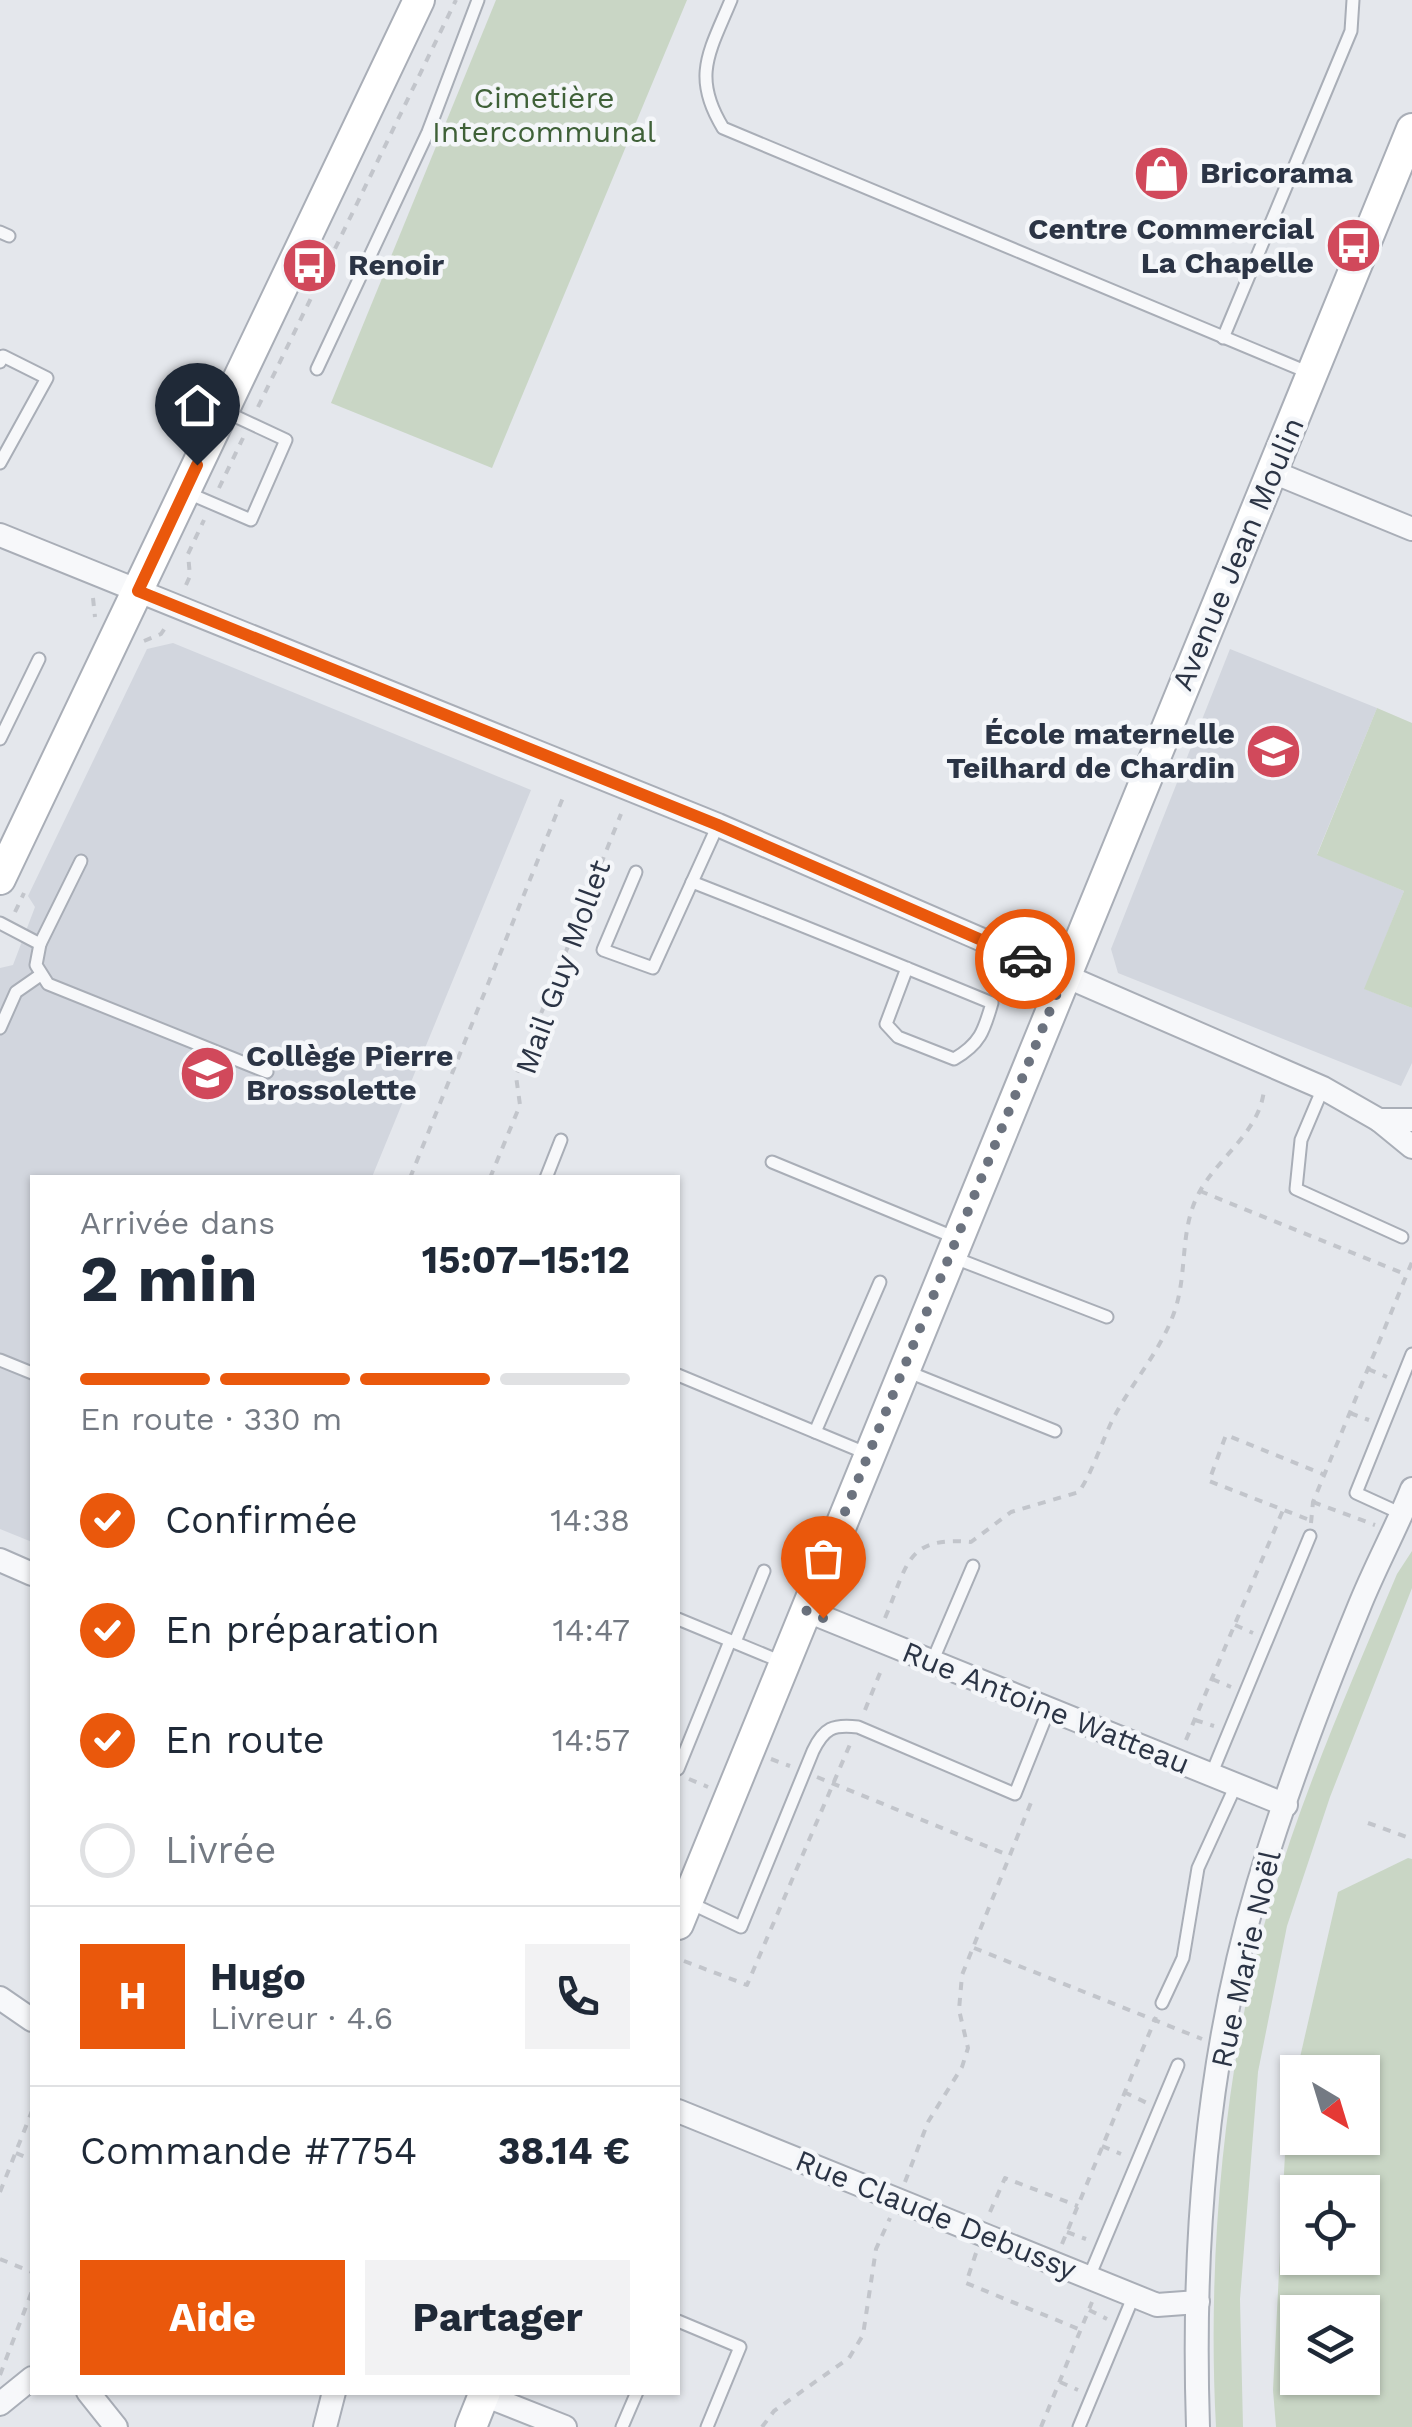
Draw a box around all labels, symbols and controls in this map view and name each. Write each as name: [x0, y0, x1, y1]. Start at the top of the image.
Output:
park label: Cimetière Intercommunal: [432, 80, 656, 149]
shop icon: Bricorama: [1131, 143, 1191, 203]
place label: Bricorama: [1200, 155, 1353, 190]
place label: Centre Commercial La Chapelle: [1028, 211, 1314, 280]
bus stop icon: Centre Commercial La Chapelle: [1323, 216, 1383, 276]
bus stop icon: Renoir: [279, 235, 339, 295]
place label: Renoir: [348, 247, 444, 282]
pin: [155, 363, 240, 466]
icon: home: [170, 378, 225, 433]
street label: Avenue Jean Moulin: [1164, 412, 1311, 696]
place label: École maternelle Teilhard de Chardin: [946, 716, 1235, 785]
school or university icon: École maternelle Teilhard de Chardin: [1244, 721, 1304, 781]
street label: Mail Guy Mollet: [508, 855, 618, 1079]
courier: [975, 909, 1075, 1009]
icon: car: [998, 932, 1053, 987]
place label: Collège Pierre Brossolette: [246, 1038, 453, 1107]
school or university icon: Collège Pierre Brossolette: [177, 1043, 237, 1103]
text: Arrivée dans: [80, 1204, 275, 1242]
text: 15:07–15:12: [422, 1238, 630, 1282]
text: 2 min: [80, 1241, 258, 1317]
text: En route · 330 m: [80, 1400, 342, 1438]
icon: check: [80, 1493, 135, 1548]
text: Confirmée: [165, 1498, 358, 1542]
text: 14:38: [550, 1501, 630, 1539]
pin: [781, 1516, 866, 1619]
icon: bag: [796, 1531, 851, 1586]
icon: check: [80, 1603, 135, 1658]
text: En préparation: [165, 1608, 440, 1652]
text: 14:47: [553, 1611, 630, 1649]
street label: Rue Antoine Watteau: [897, 1634, 1195, 1781]
icon: check: [80, 1713, 135, 1768]
text: En route: [165, 1718, 325, 1762]
text: 14:57: [552, 1721, 630, 1759]
text: Livrée: [165, 1828, 276, 1872]
street label: Rue Marie Noël: [1203, 1847, 1288, 2071]
button: phone: [525, 1944, 630, 2049]
text: Hugo: [210, 1955, 306, 1999]
text: H: [118, 1974, 147, 2018]
text: Livreur · 4.6: [210, 1999, 393, 2037]
north arrow: [1280, 2055, 1380, 2155]
map controls: [1280, 2055, 1380, 2395]
text: Commande #7754: [80, 2129, 417, 2173]
text: 38.14 €: [498, 2129, 630, 2173]
street label: Rue Claude Debussy: [791, 2142, 1082, 2287]
button: locate: [1280, 2175, 1380, 2275]
button: Aide: [80, 2260, 345, 2375]
button: Partager: [365, 2260, 630, 2375]
button: layers: [1280, 2295, 1380, 2395]

